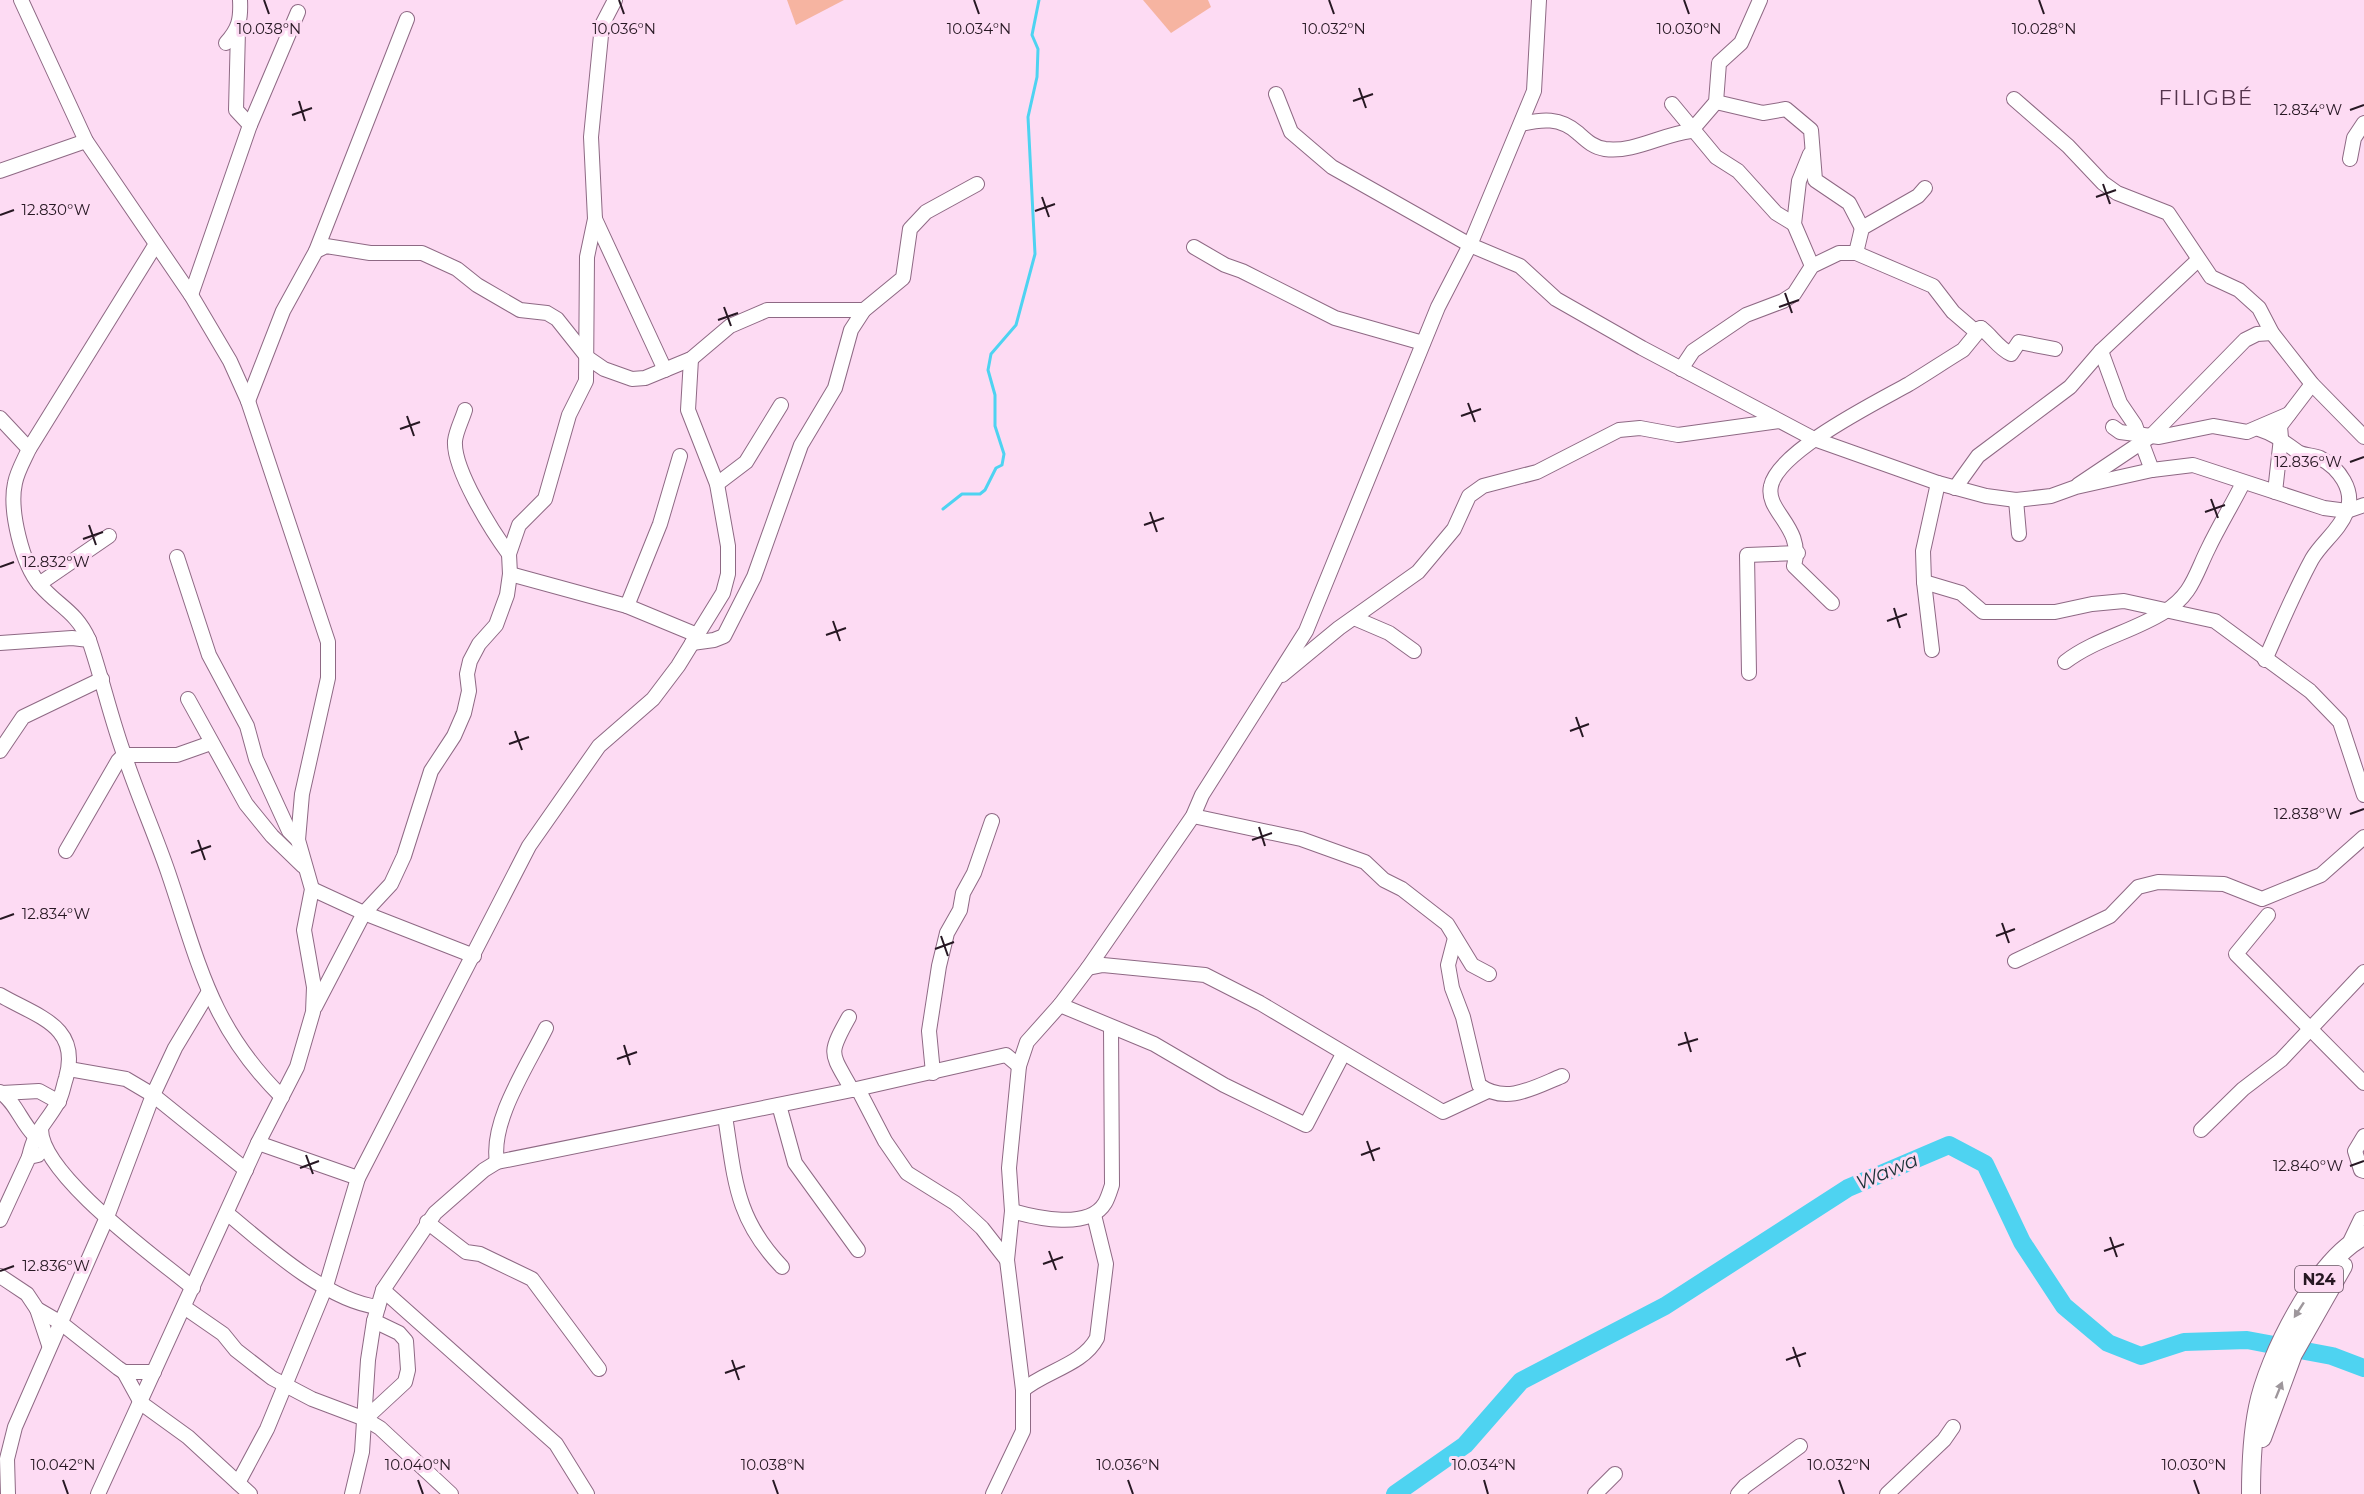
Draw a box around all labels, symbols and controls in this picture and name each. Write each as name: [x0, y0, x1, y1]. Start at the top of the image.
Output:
text: 10.038°N: [237, 19, 301, 38]
text: 10.036°N: [592, 19, 656, 38]
text: 10.034°N: [947, 19, 1011, 38]
text: 10.032°N: [1302, 19, 1366, 38]
text: 10.030°N: [1657, 19, 1721, 38]
text: 10.028°N: [2012, 19, 2076, 38]
district label: FILIGBÉ: [2159, 85, 2253, 110]
text: 12.834°W: [2274, 100, 2342, 119]
text: 12.830°W: [22, 200, 91, 219]
text: 12.836°W: [2274, 452, 2342, 471]
text: 12.832°W: [22, 552, 90, 571]
text: 12.838°W: [2274, 804, 2343, 823]
text: 12.834°W: [22, 904, 90, 923]
water label: Wawa: [1852, 1147, 1922, 1195]
text: 12.840°W: [2273, 1156, 2343, 1175]
text: 12.836°W: [22, 1256, 90, 1275]
road number: N24: [2295, 1266, 2343, 1292]
one-way arrow: [2293, 1302, 2304, 1319]
one-way arrow: [2274, 1381, 2284, 1399]
text: 10.042°N: [30, 1455, 96, 1474]
text: 10.040°N: [385, 1455, 451, 1474]
text: 10.038°N: [741, 1455, 805, 1474]
text: 10.036°N: [1096, 1455, 1160, 1474]
text: 10.034°N: [1452, 1455, 1516, 1474]
text: 10.032°N: [1807, 1455, 1871, 1474]
text: 10.030°N: [2162, 1455, 2226, 1474]

